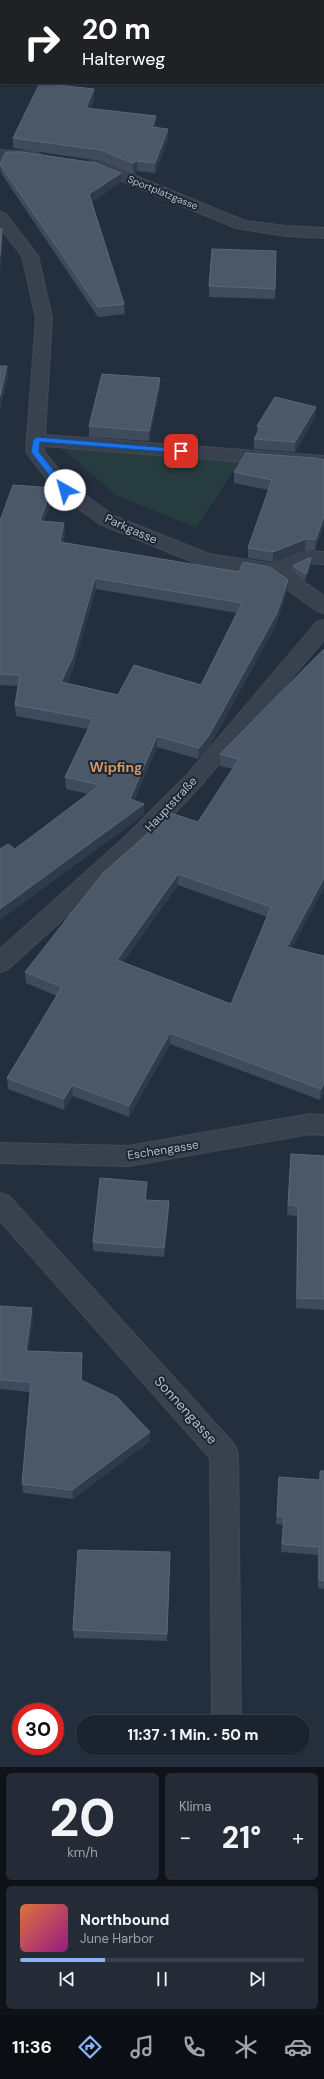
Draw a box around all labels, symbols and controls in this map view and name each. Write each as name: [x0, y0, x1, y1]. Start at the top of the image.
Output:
text: 20 m: [82, 11, 151, 48]
icon: right: [16, 16, 68, 68]
text: Halterweg: [82, 47, 165, 71]
street label: Sportplatzgasse: [126, 172, 200, 213]
pin: [164, 434, 198, 468]
icon: arrive: [170, 440, 192, 462]
position arrow: [44, 469, 86, 511]
street label: Parkgasse: [102, 510, 160, 548]
district label: Wipfing: [90, 758, 142, 776]
street label: Hauptstraße: [141, 773, 201, 835]
street label: Eschengasse: [126, 1136, 200, 1164]
street label: Sonnengasse: [151, 1372, 221, 1448]
speed limit sign: 30: [12, 1703, 64, 1755]
text: 11:37 · 1 Min. · 50 m: [128, 1725, 258, 1745]
text: 20: [49, 1784, 116, 1852]
text: Klima: [179, 1798, 211, 1815]
text: 21°: [222, 1818, 261, 1857]
text: −: [179, 1823, 191, 1852]
text: +: [292, 1823, 304, 1852]
text: km/h: [67, 1844, 98, 1861]
text: Northbound: [80, 1910, 169, 1930]
text: June Harbor: [80, 1930, 154, 1947]
icon: previous: [56, 1968, 78, 1990]
icon: pause: [151, 1968, 173, 1990]
icon: next: [246, 1968, 268, 1990]
icon: directions: [76, 2033, 104, 2061]
icon: music: [128, 2033, 156, 2061]
icon: phone: [180, 2033, 208, 2061]
icon: climate: [232, 2033, 260, 2061]
icon: car: [284, 2033, 312, 2061]
text: 11:36: [12, 2035, 52, 2059]

